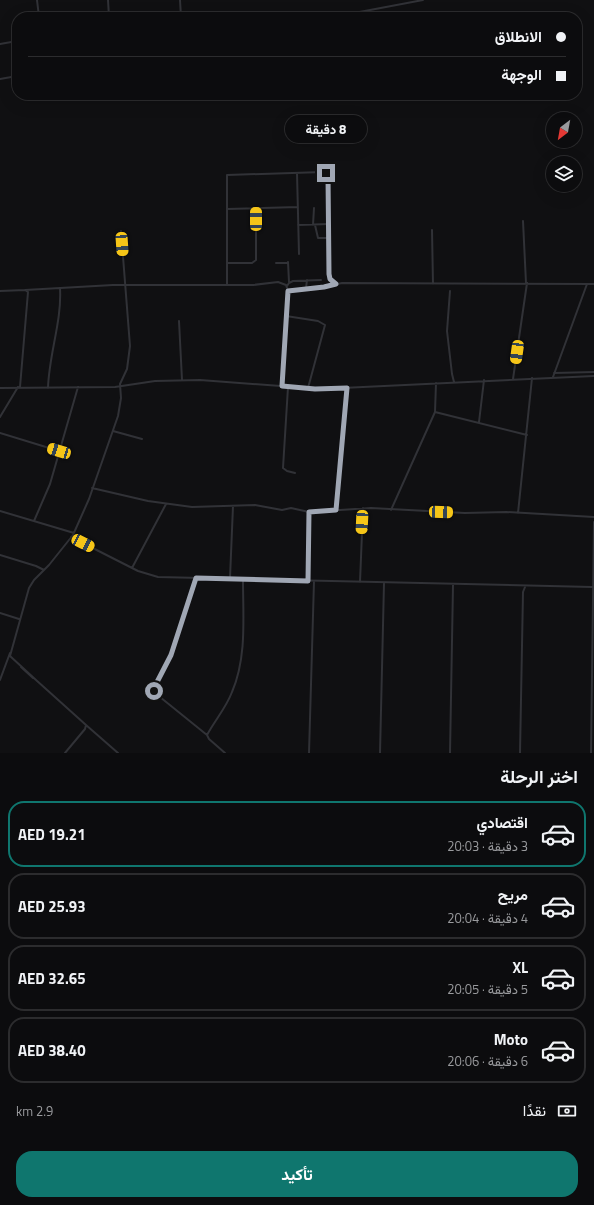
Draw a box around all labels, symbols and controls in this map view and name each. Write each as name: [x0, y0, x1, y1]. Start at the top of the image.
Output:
text: الانطلاق: [495, 25, 542, 48]
text: الوجهة: [501, 63, 542, 86]
north arrow: [546, 112, 582, 148]
map controls: [546, 112, 582, 192]
callout: 8 دقيقة: [285, 115, 367, 143]
text: 8 دقيقة: [306, 119, 346, 139]
button: layers: [546, 156, 582, 192]
route end: [317, 164, 335, 182]
car: [250, 207, 262, 231]
car: [115, 232, 129, 256]
car: [509, 339, 525, 365]
car: [46, 442, 72, 460]
car: [429, 506, 453, 518]
car: [355, 510, 369, 534]
car: [70, 532, 96, 554]
route start: [145, 682, 163, 700]
text: اختر الرحلة: [500, 763, 578, 790]
text: اقتصادي: [476, 811, 528, 834]
icon: car: [540, 816, 576, 852]
text: AED 19.21: [18, 823, 86, 846]
text: 3 دقيقة · 20:03: [447, 836, 528, 856]
text: مريح: [498, 883, 528, 906]
icon: car: [540, 888, 576, 924]
text: AED 25.93: [18, 895, 86, 918]
text: 4 دقيقة · 20:04: [447, 908, 528, 928]
text: XL: [512, 956, 528, 979]
icon: car: [540, 960, 576, 996]
text: AED 32.65: [18, 967, 86, 990]
text: 5 دقيقة · 20:05: [447, 979, 528, 999]
text: Moto: [494, 1028, 528, 1051]
icon: car: [540, 1032, 576, 1068]
text: AED 38.40: [18, 1039, 86, 1062]
text: 6 دقيقة · 20:06: [447, 1051, 528, 1071]
text: نقدًا: [523, 1099, 546, 1122]
icon: cash: [556, 1100, 578, 1122]
text: 2.9 km: [16, 1101, 53, 1121]
button: تأكيد: [16, 1151, 578, 1197]

